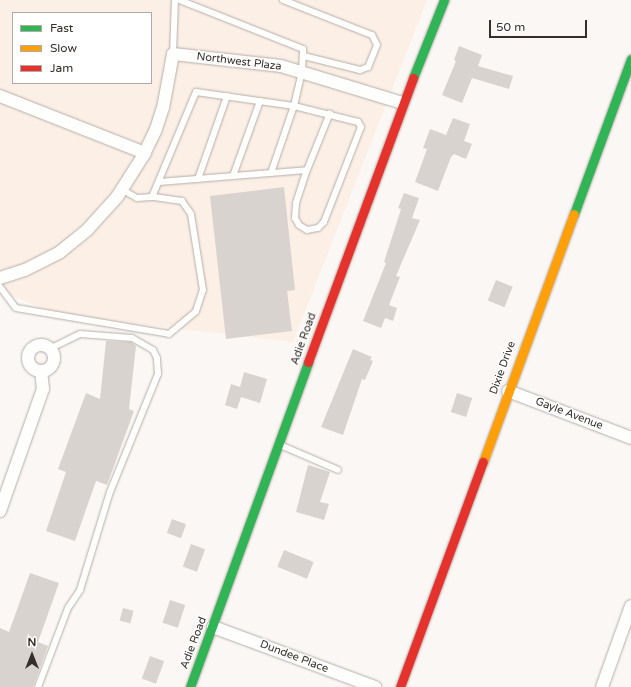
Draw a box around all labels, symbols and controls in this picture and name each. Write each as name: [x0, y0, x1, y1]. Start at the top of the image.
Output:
legend: [12, 12, 152, 84]
scale bar: [491, 12, 589, 38]
text: 50 m: [496, 20, 525, 34]
text: Fast: [50, 21, 73, 35]
text: Slow: [50, 41, 77, 55]
street label: Northwest Plaza: [196, 50, 282, 74]
text: Jam: [50, 61, 73, 75]
street label: Adie Road: [288, 311, 320, 367]
street label: Dixie Drive: [487, 340, 519, 396]
street label: Gayle Avenue: [533, 395, 605, 433]
street label: Adie Road: [178, 615, 210, 671]
north arrow: [12, 635, 52, 675]
text: N: [28, 636, 36, 649]
street label: Dundee Place: [258, 638, 330, 676]

